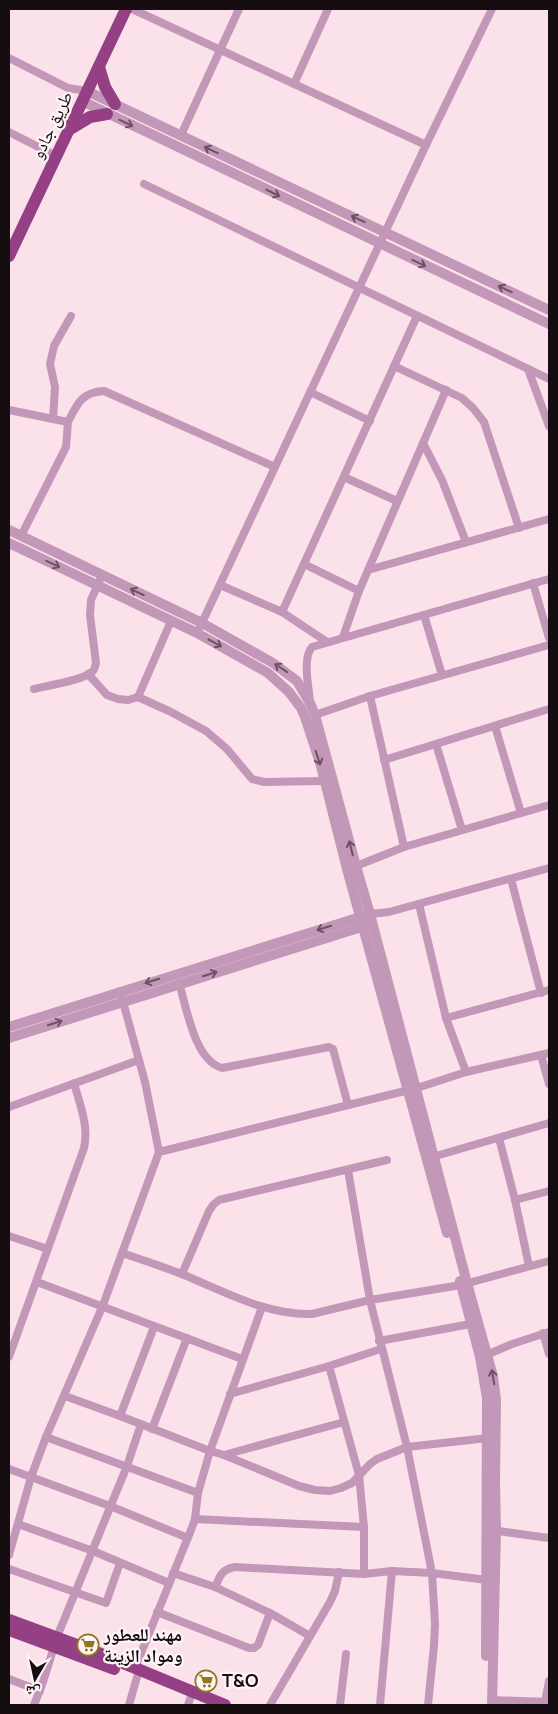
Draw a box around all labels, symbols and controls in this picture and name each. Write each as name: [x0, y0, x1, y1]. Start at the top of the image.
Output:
street label: طريق جادو: [24, 87, 78, 162]
one-way arrow: [118, 119, 133, 128]
one-way arrow: [204, 145, 219, 155]
one-way arrow: [265, 189, 280, 198]
one-way arrow: [351, 214, 366, 224]
one-way arrow: [412, 258, 427, 268]
one-way arrow: [498, 284, 513, 293]
one-way arrow: [45, 560, 60, 569]
one-way arrow: [130, 587, 145, 596]
one-way arrow: [207, 638, 222, 648]
one-way arrow: [274, 663, 288, 673]
one-way arrow: [314, 750, 324, 766]
one-way arrow: [346, 841, 355, 857]
one-way arrow: [316, 924, 332, 933]
one-way arrow: [202, 969, 217, 978]
one-way arrow: [144, 977, 160, 987]
one-way arrow: [47, 1018, 62, 1027]
one-way arrow: [487, 1369, 497, 1385]
place label: مهند للعطور ومواد الزينة: [103, 1622, 183, 1667]
supermarket icon: مهند للعطور ومواد الزينة: [76, 1633, 100, 1657]
north arrow: [10, 1654, 60, 1704]
place label: T&O: [222, 1668, 258, 1692]
supermarket icon: T&O: [194, 1669, 218, 1693]
text: ش: [24, 1682, 42, 1703]

